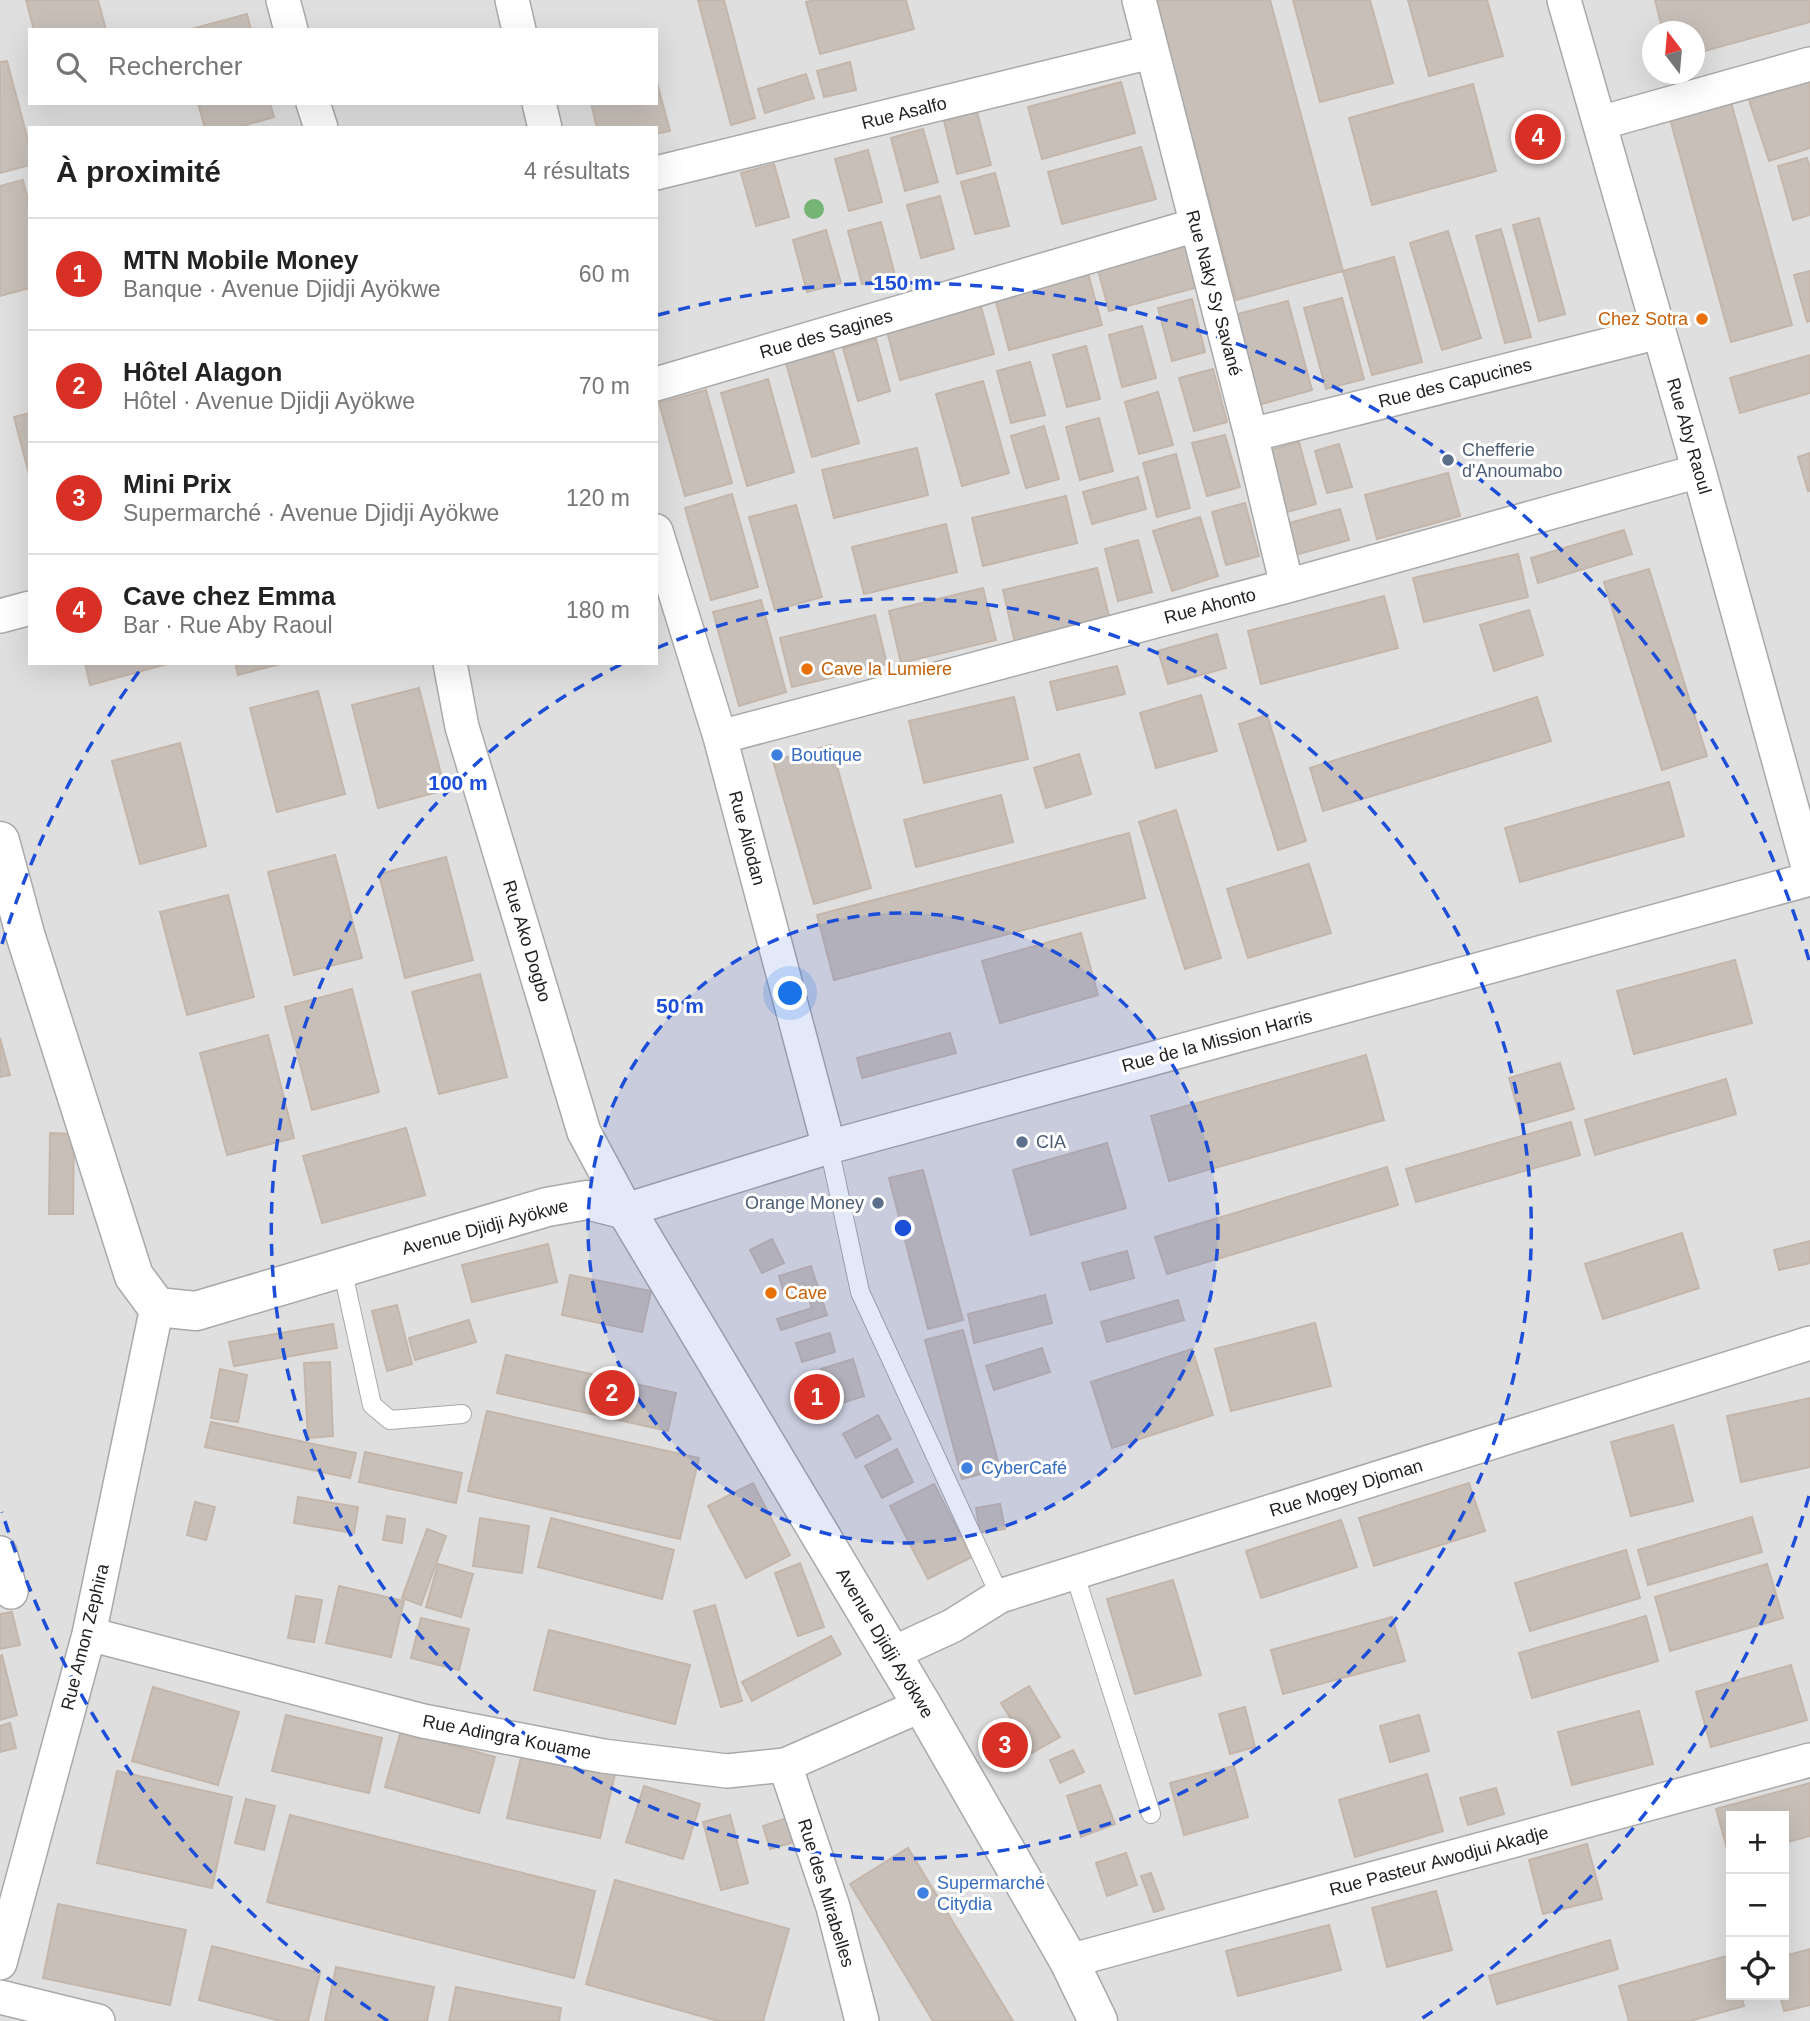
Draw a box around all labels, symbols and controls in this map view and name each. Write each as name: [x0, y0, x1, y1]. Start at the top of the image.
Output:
north arrow: [1642, 21, 1705, 84]
search box: [28, 28, 658, 105]
icon: search: [52, 48, 90, 86]
text: Rechercher: [108, 51, 242, 81]
street label: Rue Asalfo: [859, 93, 949, 133]
pin: 4: [1515, 111, 1561, 163]
text: À proximité: [56, 155, 221, 188]
text: 4 résultats: [524, 158, 630, 184]
street label: Rue Naky Sy Savané: [1182, 208, 1246, 378]
text: MTN Mobile Money: [123, 245, 358, 275]
text: 1: [73, 261, 85, 287]
text: 60 m: [579, 261, 630, 287]
text: 150 m: [873, 271, 933, 294]
text: Banque · Avenue Djidji Ayökwe: [123, 276, 441, 302]
street label: Rue des Sagines: [757, 305, 895, 363]
place label: Chez Sotra: [1598, 309, 1689, 329]
marker: Chez Sotra: [1694, 311, 1710, 327]
street label: Rue des Capucines: [1376, 354, 1534, 412]
text: Hôtel Alagon: [123, 357, 282, 387]
text: 2: [73, 373, 85, 399]
text: 70 m: [579, 373, 630, 399]
street label: Rue Aby Raoul: [1663, 376, 1715, 496]
text: Hôtel · Avenue Djidji Ayökwe: [123, 388, 415, 414]
place label: Chefferie d'Anoumabo: [1462, 440, 1563, 481]
marker: Chefferie d'Anoumabo: [1440, 452, 1456, 468]
text: Mini Prix: [123, 469, 231, 499]
text: 3: [73, 485, 85, 511]
text: 120 m: [566, 485, 630, 511]
text: Supermarché · Avenue Djidji Ayökwe: [123, 500, 499, 526]
text: Cave chez Emma: [123, 581, 335, 611]
street label: Rue Ahonto: [1162, 584, 1258, 628]
text: 4: [73, 597, 85, 623]
text: 180 m: [566, 597, 630, 623]
text: Bar · Rue Aby Raoul: [123, 612, 333, 638]
place label: Cave la Lumiere: [821, 659, 952, 679]
marker: Cave la Lumiere: [799, 661, 815, 677]
place label: Boutique: [791, 745, 862, 765]
marker: Boutique: [769, 747, 785, 763]
text: 100 m: [428, 771, 488, 794]
street label: Rue Aliodan: [725, 789, 769, 887]
street label: Rue Ako Dogbo: [499, 878, 555, 1004]
your location: [773, 976, 807, 1010]
text: 50 m: [656, 994, 704, 1017]
street label: Rue de la Mission Harris: [1120, 1006, 1314, 1076]
place label: CIA: [1036, 1132, 1066, 1152]
marker: CIA: [1014, 1134, 1030, 1150]
place label: Orange Money: [745, 1193, 864, 1213]
street label: Avenue Djidji Ayökwe: [400, 1195, 570, 1259]
marker: Orange Money: [870, 1195, 886, 1211]
centre of rings: [891, 1216, 915, 1240]
place label: Cave: [785, 1283, 827, 1303]
marker: Cave: [763, 1285, 779, 1301]
pin: 2: [589, 1367, 635, 1419]
pin: 1: [794, 1371, 840, 1423]
street label: Rue Mogey Djoman: [1267, 1455, 1425, 1521]
place label: CyberCafé: [981, 1458, 1067, 1478]
marker: CyberCafé: [959, 1460, 975, 1476]
street label: Rue Amon Zephira: [57, 1561, 113, 1712]
street label: Avenue Djidji Ayökwe: [832, 1564, 938, 1722]
street label: Rue Adingra Kouame: [421, 1711, 593, 1763]
pin: 3: [982, 1719, 1028, 1771]
map controls: [1726, 1811, 1789, 2000]
button: +: [1726, 1811, 1789, 1874]
street label: Rue des Mirabelles: [794, 1816, 858, 1970]
street label: Rue Pasteur Awodjui Akadje: [1327, 1822, 1551, 1900]
place label: Supermarché Citydia: [937, 1873, 1045, 1914]
button: −: [1726, 1874, 1789, 1937]
marker: Supermarché Citydia: [915, 1885, 931, 1901]
button: locate: [1726, 1937, 1789, 2000]

